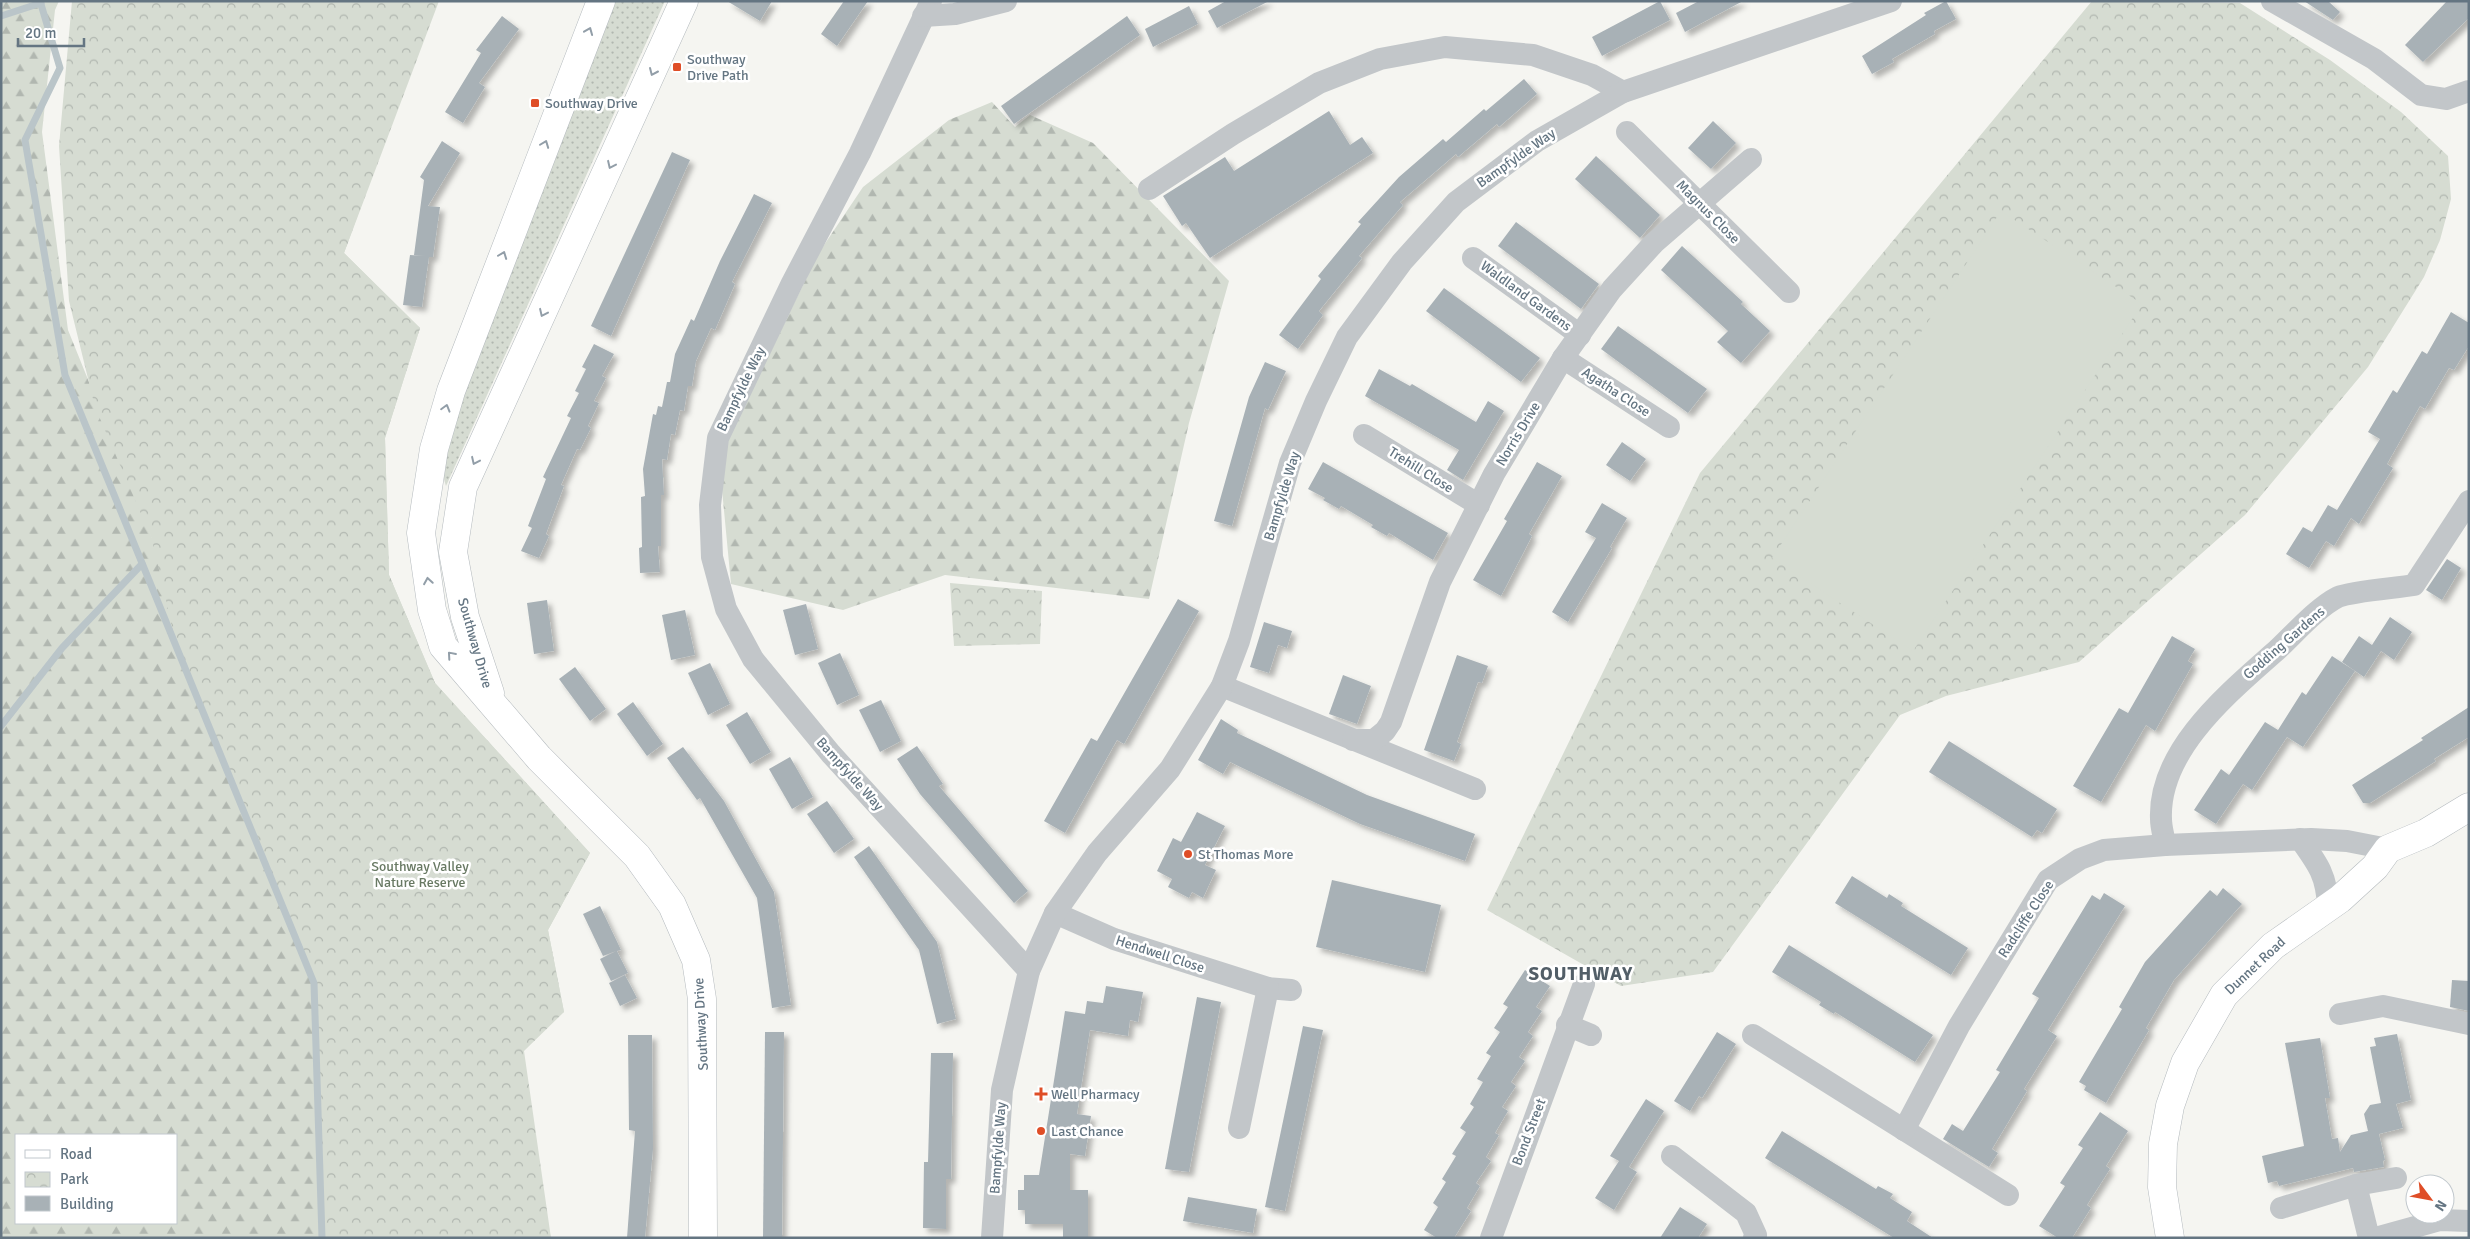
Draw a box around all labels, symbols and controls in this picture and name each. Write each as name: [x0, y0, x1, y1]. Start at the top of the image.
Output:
scale bar: [18, 15, 84, 47]
text: 20 m: [25, 24, 56, 42]
one-way arrow: [583, 27, 594, 36]
place label: Southway Drive Path: [687, 51, 749, 84]
marker: Southway Drive Path: [671, 61, 683, 73]
one-way arrow: [648, 67, 659, 76]
place label: Southway Drive: [545, 95, 638, 112]
marker: Southway Drive: [529, 97, 541, 109]
street label: Bampfylde Way: [1473, 124, 1559, 191]
one-way arrow: [540, 141, 550, 149]
one-way arrow: [606, 160, 617, 169]
street label: Magnus Close: [1673, 177, 1743, 247]
one-way arrow: [497, 252, 507, 260]
street label: Waldland Gardens: [1477, 257, 1575, 335]
one-way arrow: [538, 308, 549, 317]
street label: Bampfylde Way: [713, 343, 769, 434]
street label: Agatha Close: [1579, 364, 1653, 420]
street label: Norris Drive: [1492, 399, 1544, 469]
one-way arrow: [440, 403, 451, 412]
street label: Trehill Close: [1385, 443, 1457, 497]
street label: Bampfylde Way: [1260, 449, 1304, 543]
one-way arrow: [471, 456, 482, 465]
one-way arrow: [423, 577, 433, 586]
street label: Southway Drive: [454, 596, 496, 690]
street label: Godding Gardens: [2240, 603, 2328, 683]
one-way arrow: [448, 652, 456, 661]
street label: Bampfylde Way: [813, 734, 887, 814]
place label: St Thomas More: [1198, 846, 1294, 863]
marker: St Thomas More: [1182, 848, 1194, 860]
park label: Southway Valley Nature Reserve: [371, 858, 469, 891]
street label: Radcliffe Close: [1995, 877, 2057, 961]
street label: Hendwell Close: [1113, 932, 1207, 976]
street label: Dunnet Road: [2221, 934, 2289, 998]
district label: SOUTHWAY: [1529, 962, 1633, 986]
street label: Southway Drive: [690, 977, 712, 1071]
place label: Well Pharmacy: [1051, 1086, 1140, 1103]
marker: Well Pharmacy: [1035, 1088, 1047, 1100]
street label: Bond Street: [1508, 1096, 1550, 1168]
street label: Bampfylde Way: [986, 1101, 1010, 1195]
place label: Last Chance: [1051, 1123, 1124, 1140]
marker: Last Chance: [1035, 1125, 1047, 1137]
legend: [15, 1134, 178, 1224]
text: Road: [60, 1145, 92, 1163]
text: Park: [60, 1170, 89, 1188]
north arrow: [2405, 1174, 2455, 1224]
text: Building: [60, 1195, 114, 1213]
text: N: [2431, 1197, 2450, 1214]

